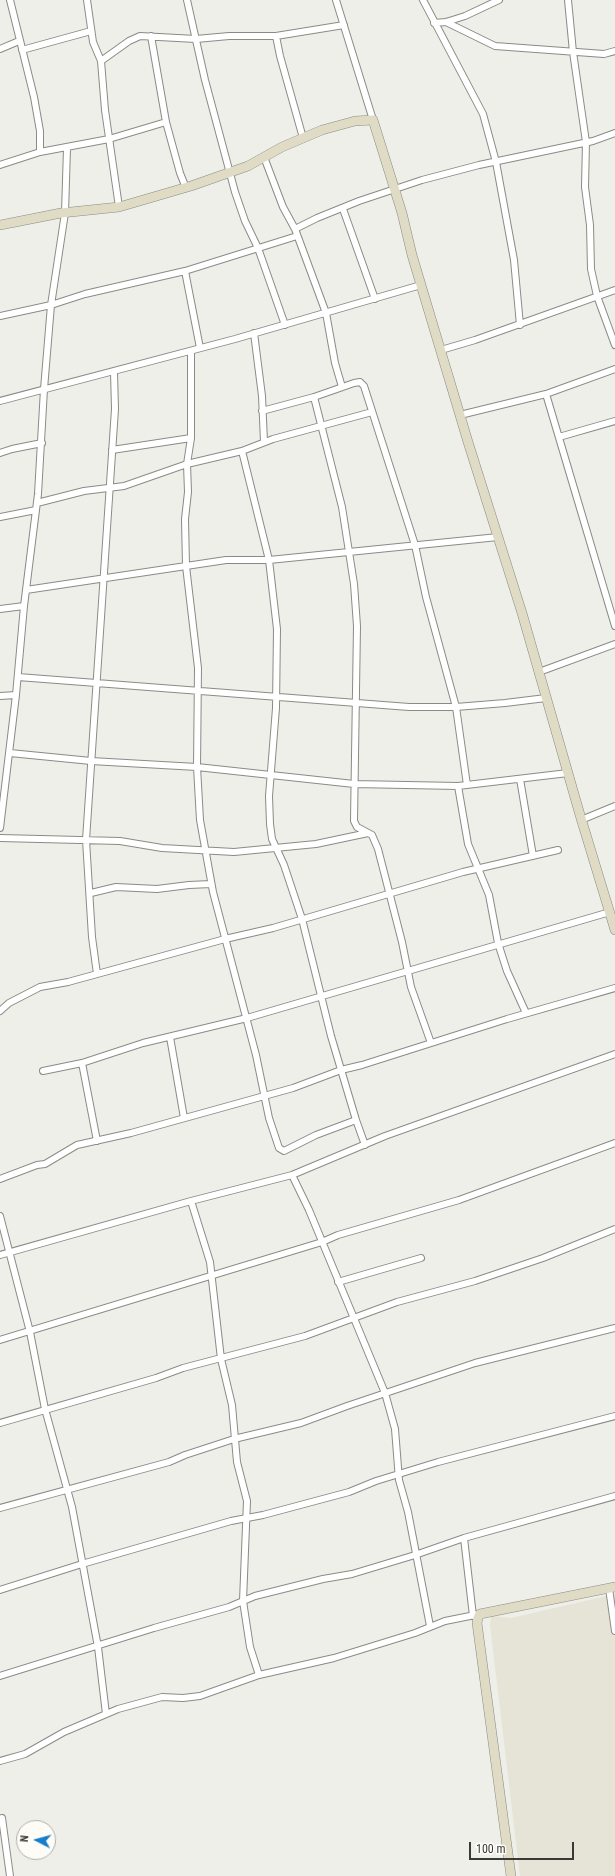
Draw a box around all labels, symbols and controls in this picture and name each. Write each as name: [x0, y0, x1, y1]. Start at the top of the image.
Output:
north arrow: [16, 1820, 56, 1860]
scale bar: [471, 1834, 576, 1860]
text: N: [18, 1835, 31, 1843]
text: 100 m: [476, 1842, 506, 1856]

